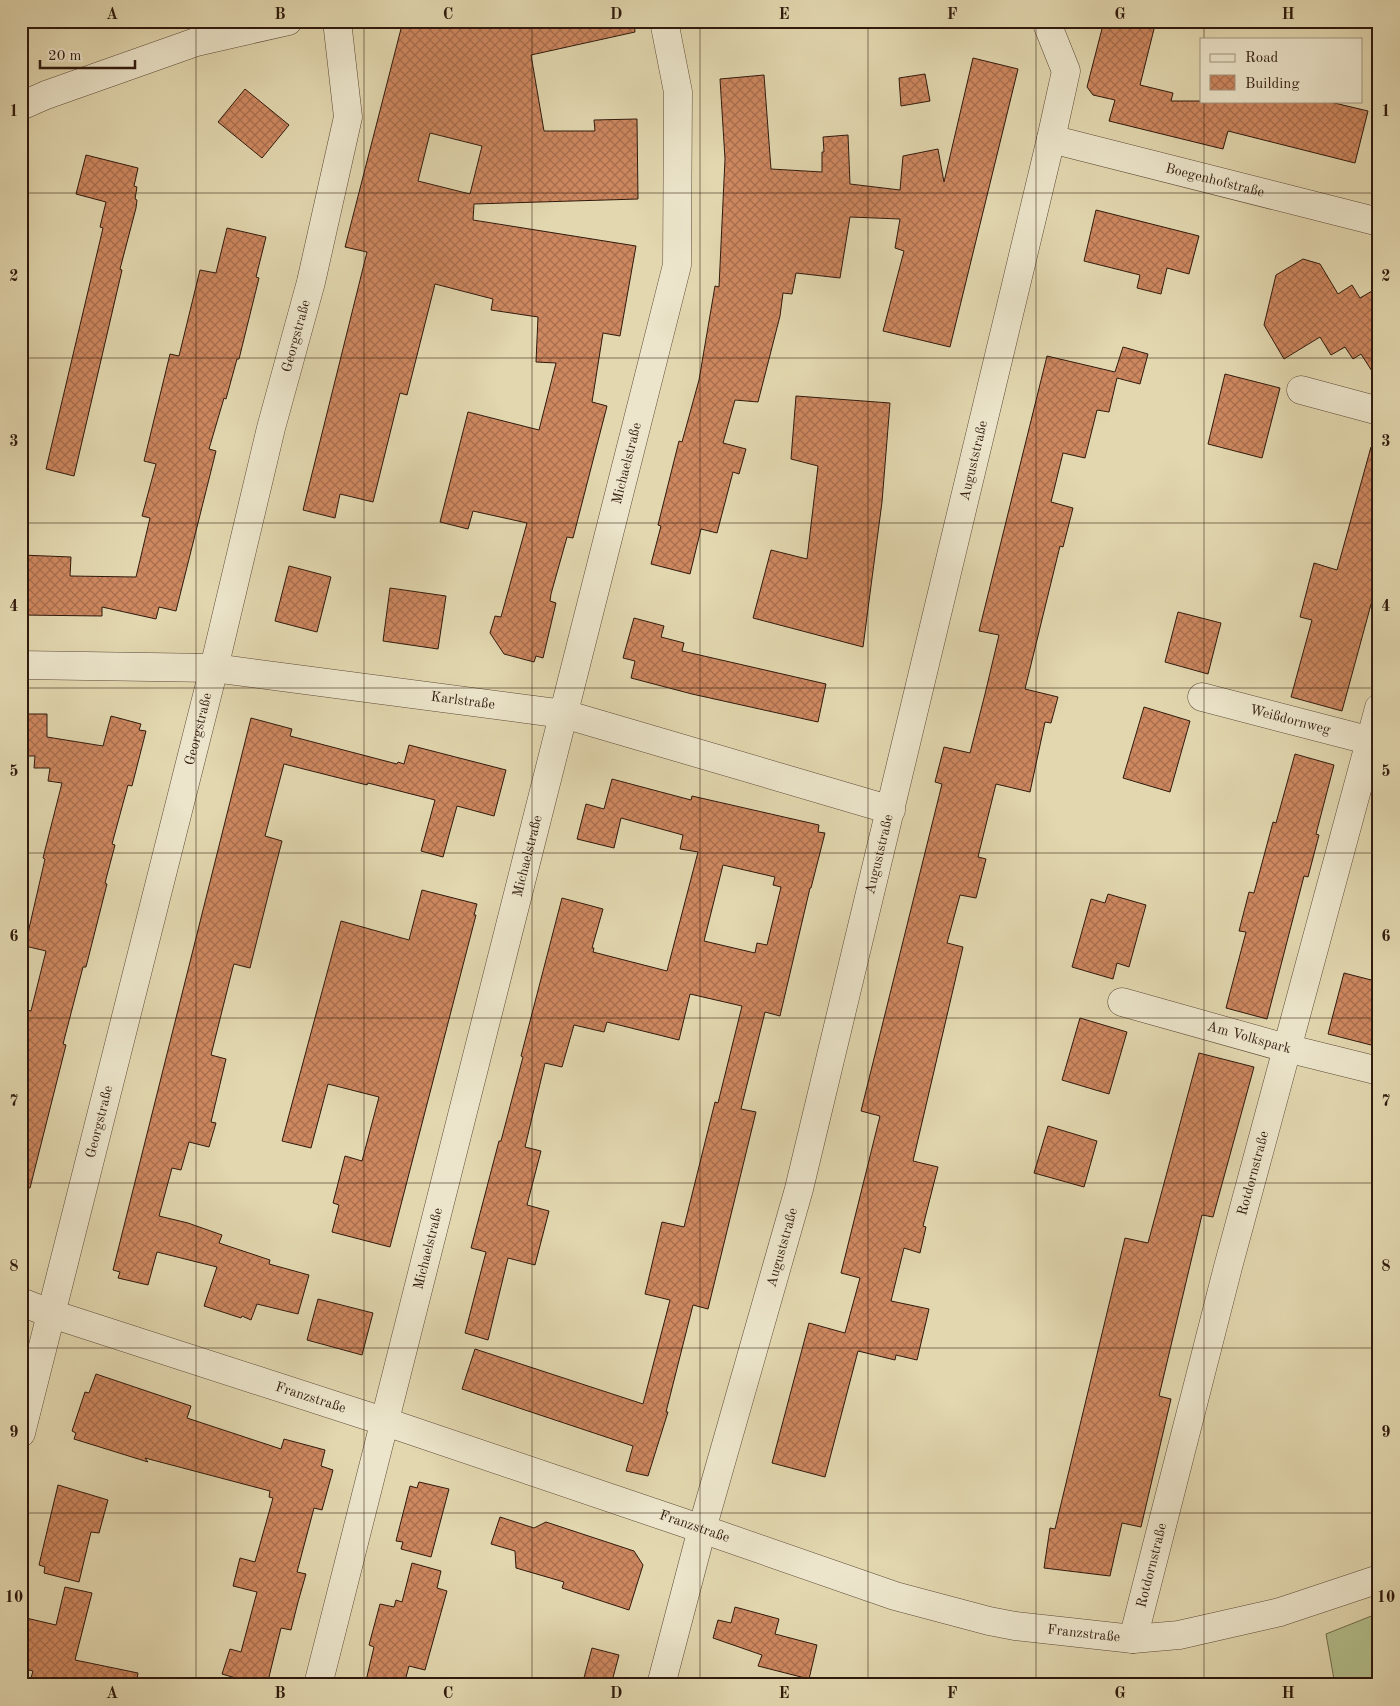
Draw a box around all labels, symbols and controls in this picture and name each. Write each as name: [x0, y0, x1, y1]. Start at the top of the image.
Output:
text: A: [106, 7, 118, 23]
text: B: [274, 7, 286, 23]
text: C: [443, 7, 453, 23]
text: D: [610, 7, 622, 23]
text: E: [778, 7, 790, 23]
text: F: [947, 7, 958, 23]
text: G: [1114, 7, 1126, 23]
text: H: [1281, 7, 1295, 23]
scale bar: [40, 38, 135, 70]
legend: [1200, 38, 1362, 102]
text: 20 m: [48, 49, 82, 64]
text: Road: [1245, 51, 1279, 66]
text: Building: [1245, 77, 1300, 92]
text: 1: [9, 104, 19, 120]
text: 1: [1381, 104, 1391, 120]
street label: Boegenhofstraße: [1164, 161, 1266, 200]
text: 2: [9, 269, 19, 285]
text: 2: [1381, 269, 1391, 285]
street label: Georgstraße: [280, 298, 313, 374]
street label: Auguststraße: [957, 419, 990, 502]
street label: Michaelstraße: [610, 421, 644, 506]
text: 3: [9, 434, 19, 450]
text: 3: [1381, 434, 1391, 450]
text: 4: [9, 599, 19, 615]
text: 4: [1381, 599, 1391, 615]
street label: Karlstraße: [430, 690, 496, 712]
street label: Georgstraße: [183, 691, 214, 767]
street label: Weißdornweg: [1248, 703, 1332, 737]
text: 5: [9, 764, 19, 780]
text: 5: [1381, 764, 1391, 780]
street label: Auguststraße: [863, 813, 896, 896]
street label: Michaelstraße: [510, 814, 545, 898]
text: 6: [9, 929, 19, 945]
text: 6: [1381, 929, 1391, 945]
street label: Am Volkspark: [1206, 1019, 1292, 1056]
street label: Georgstraße: [84, 1084, 115, 1159]
text: 7: [9, 1094, 19, 1110]
text: 7: [1381, 1094, 1391, 1110]
street label: Rotdornstraße: [1235, 1129, 1271, 1217]
street label: Michaelstraße: [411, 1206, 445, 1291]
street label: Auguststraße: [764, 1206, 800, 1289]
text: 8: [9, 1259, 19, 1275]
text: 8: [1381, 1259, 1391, 1275]
street label: Franzstraße: [274, 1380, 348, 1416]
text: 9: [9, 1425, 19, 1441]
text: 9: [1381, 1425, 1391, 1441]
street label: Franzstraße: [658, 1508, 731, 1545]
street label: Rotdornstraße: [1134, 1522, 1169, 1609]
text: 10: [5, 1590, 23, 1606]
text: 10: [1377, 1590, 1395, 1606]
street label: Franzstraße: [1046, 1623, 1121, 1645]
text: A: [106, 1686, 118, 1702]
text: B: [274, 1686, 286, 1702]
text: C: [443, 1686, 453, 1702]
text: D: [610, 1686, 622, 1702]
text: E: [778, 1686, 790, 1702]
text: F: [947, 1686, 958, 1702]
text: G: [1114, 1686, 1126, 1702]
text: H: [1281, 1686, 1295, 1702]

